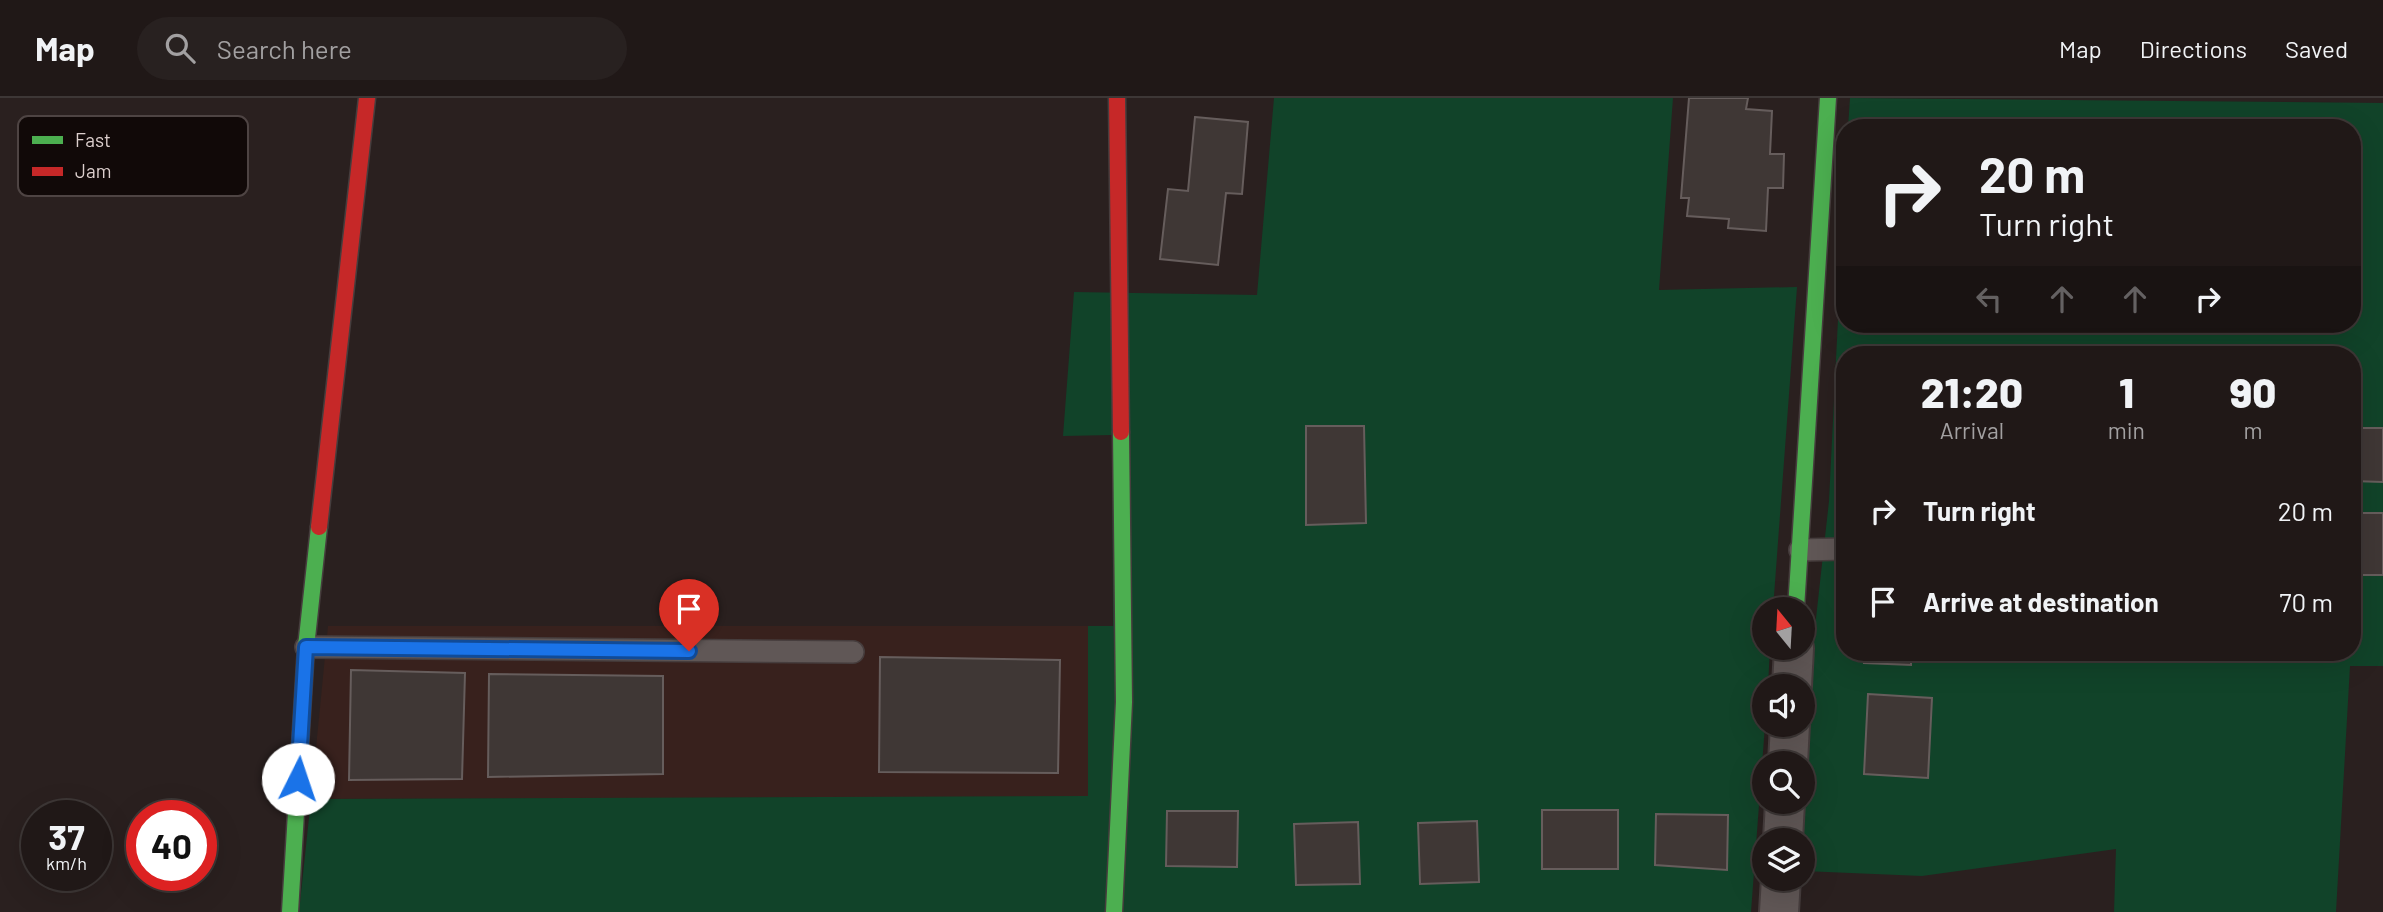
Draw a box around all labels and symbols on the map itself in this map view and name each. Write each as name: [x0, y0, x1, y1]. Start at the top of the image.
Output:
legend: [18, 116, 248, 196]
text: Fast: [75, 128, 111, 151]
text: Jam: [75, 159, 111, 182]
pin: [659, 579, 719, 651]
north arrow: [1752, 597, 1815, 660]
position arrow: [261, 742, 335, 816]
speed limit sign: 40: [126, 800, 217, 891]

